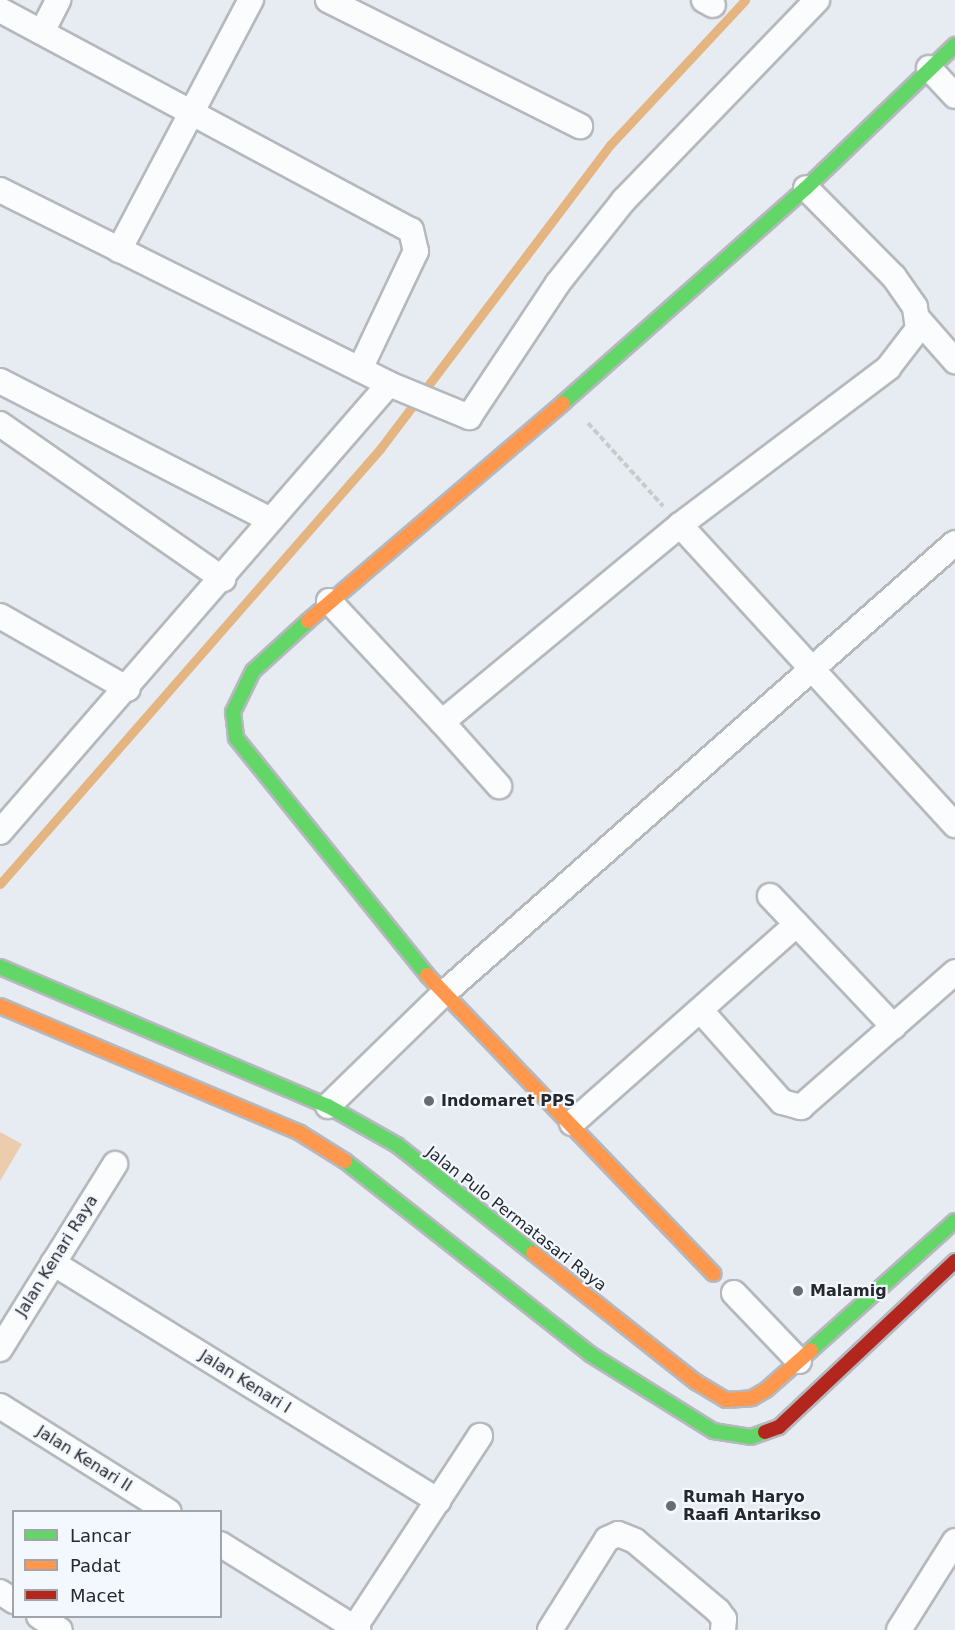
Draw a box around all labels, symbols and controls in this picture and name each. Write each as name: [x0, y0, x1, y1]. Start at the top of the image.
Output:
place label: Indomaret PPS: [441, 1091, 575, 1111]
marker: Indomaret PPS: [422, 1094, 436, 1108]
street label: Jalan Pulo Permatasari Raya: [422, 1143, 610, 1295]
street label: Jalan Kenari Raya: [12, 1192, 102, 1320]
place label: Malamig: [810, 1281, 887, 1301]
marker: Malamig: [791, 1284, 805, 1298]
street label: Jalan Kenari I: [196, 1346, 294, 1418]
street label: Jalan Kenari II: [33, 1422, 135, 1496]
place label: Rumah Haryo Raafi Antarikso: [683, 1487, 821, 1525]
marker: Rumah Haryo Raafi Antarikso: [664, 1499, 678, 1513]
legend: [12, 1510, 222, 1618]
text: Lancar: [70, 1525, 131, 1546]
text: Padat: [70, 1555, 121, 1576]
text: Macet: [70, 1585, 125, 1606]

